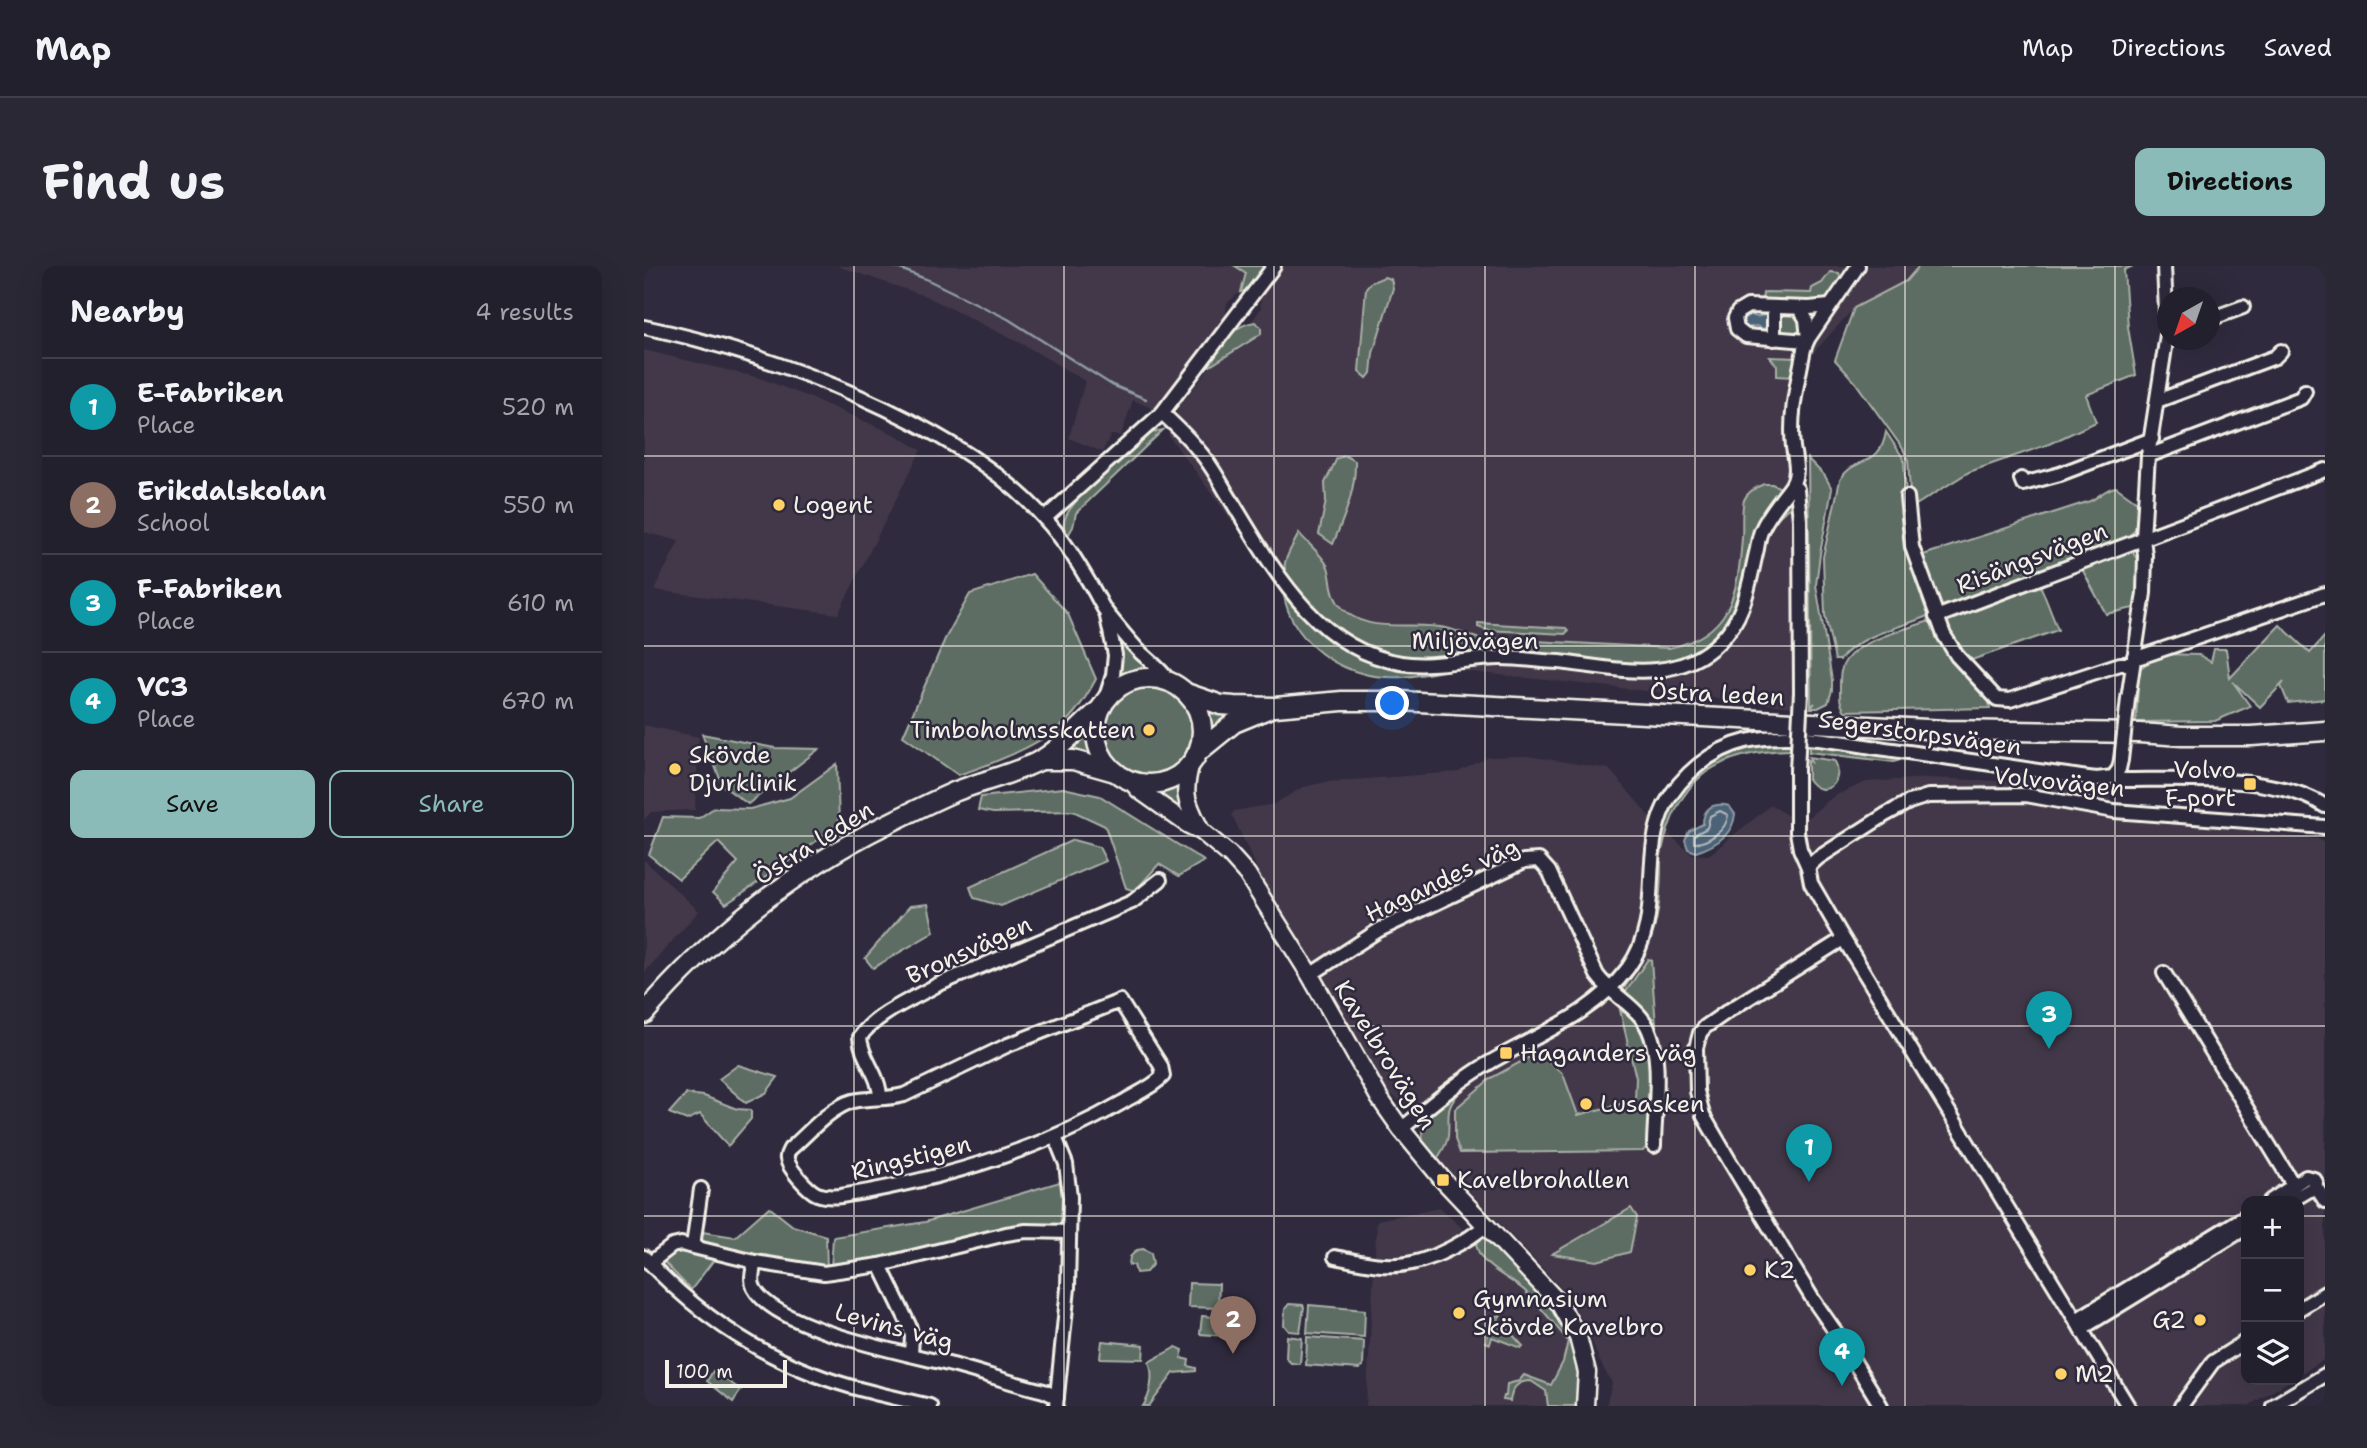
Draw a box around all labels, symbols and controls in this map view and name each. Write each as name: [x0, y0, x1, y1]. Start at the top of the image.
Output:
text: Map: [35, 26, 111, 71]
text: Map: [2022, 32, 2073, 64]
text: Directions: [2111, 32, 2226, 64]
text: Saved: [2264, 32, 2332, 64]
button: Directions: [2135, 148, 2325, 216]
text: Find us: [42, 149, 225, 215]
north arrow: [2157, 287, 2220, 350]
text: Nearby: [70, 291, 185, 332]
text: 4 results: [475, 297, 574, 327]
text: E-Fabriken: [137, 375, 284, 410]
text: 1: [88, 392, 98, 422]
text: 520 m: [502, 392, 574, 422]
text: Place: [137, 410, 196, 440]
text: Erikdalskolan: [137, 473, 326, 508]
place label: Logent: [793, 489, 873, 521]
text: 2: [85, 490, 101, 520]
text: 550 m: [503, 490, 574, 520]
marker: Logent: [771, 497, 787, 513]
text: School: [137, 508, 209, 538]
street label: Risängsvägen: [1952, 515, 2112, 601]
text: F-Fabriken: [137, 571, 282, 606]
text: 3: [85, 588, 101, 618]
text: 610 m: [507, 588, 574, 618]
text: Place: [137, 606, 196, 636]
street label: Miljövägen: [1412, 625, 1538, 657]
text: VC3: [137, 669, 188, 704]
street label: Östra leden: [1649, 674, 1785, 714]
text: 4: [85, 686, 101, 716]
text: 670 m: [501, 686, 574, 716]
your location: [1375, 686, 1409, 720]
street label: Segerstorpsvägen: [1816, 703, 2024, 763]
text: Place: [137, 704, 196, 734]
place label: Timboholmsskatten: [910, 714, 1135, 746]
marker: Timboholmsskatten: [1141, 722, 1157, 738]
place label: Skövde Djurklinik: [689, 739, 797, 799]
place label: Volvo F-port: [2165, 754, 2236, 814]
street label: Volvovägen: [1992, 759, 2126, 805]
marker: Skövde Djurklinik: [667, 761, 683, 777]
button: Save: [70, 770, 315, 838]
button: Share: [329, 770, 574, 838]
marker: Volvo F-port: [2242, 776, 2258, 792]
street label: Östra leden: [748, 794, 880, 892]
street label: Hagandes väg: [1360, 830, 1524, 930]
street label: Bronsvägen: [901, 908, 1037, 992]
street label: Kavelbrovägen: [1326, 974, 1444, 1136]
pin: 3: [2026, 991, 2072, 1049]
place label: Haganders väg: [1520, 1037, 1697, 1069]
marker: Haganders väg: [1498, 1045, 1514, 1061]
place label: Lusasken: [1600, 1088, 1705, 1120]
marker: Lusasken: [1578, 1096, 1594, 1112]
pin: 1: [1786, 1124, 1832, 1182]
street label: Ringstigen: [848, 1128, 974, 1188]
place label: Kavelbrohallen: [1457, 1164, 1629, 1196]
marker: Kavelbrohallen: [1435, 1172, 1451, 1188]
map controls: [2241, 1196, 2304, 1385]
button: +: [2241, 1196, 2304, 1259]
place label: K2: [1764, 1254, 1795, 1286]
button: −: [2241, 1259, 2304, 1322]
marker: K2: [1742, 1262, 1758, 1278]
place label: Gymnasium Skövde Kavelbro: [1473, 1283, 1664, 1343]
street label: Levins väg: [831, 1296, 957, 1358]
pin: 2: [1210, 1296, 1256, 1354]
place label: G2: [2152, 1304, 2186, 1336]
marker: Gymnasium Skövde Kavelbro: [1451, 1305, 1467, 1321]
marker: G2: [2192, 1312, 2208, 1328]
button: layers: [2241, 1322, 2304, 1385]
pin: 4: [1819, 1328, 1865, 1386]
scale bar: [665, 1357, 788, 1389]
place label: M2: [2075, 1358, 2114, 1390]
text: 100 m: [676, 1359, 733, 1384]
marker: M2: [2053, 1366, 2069, 1382]

